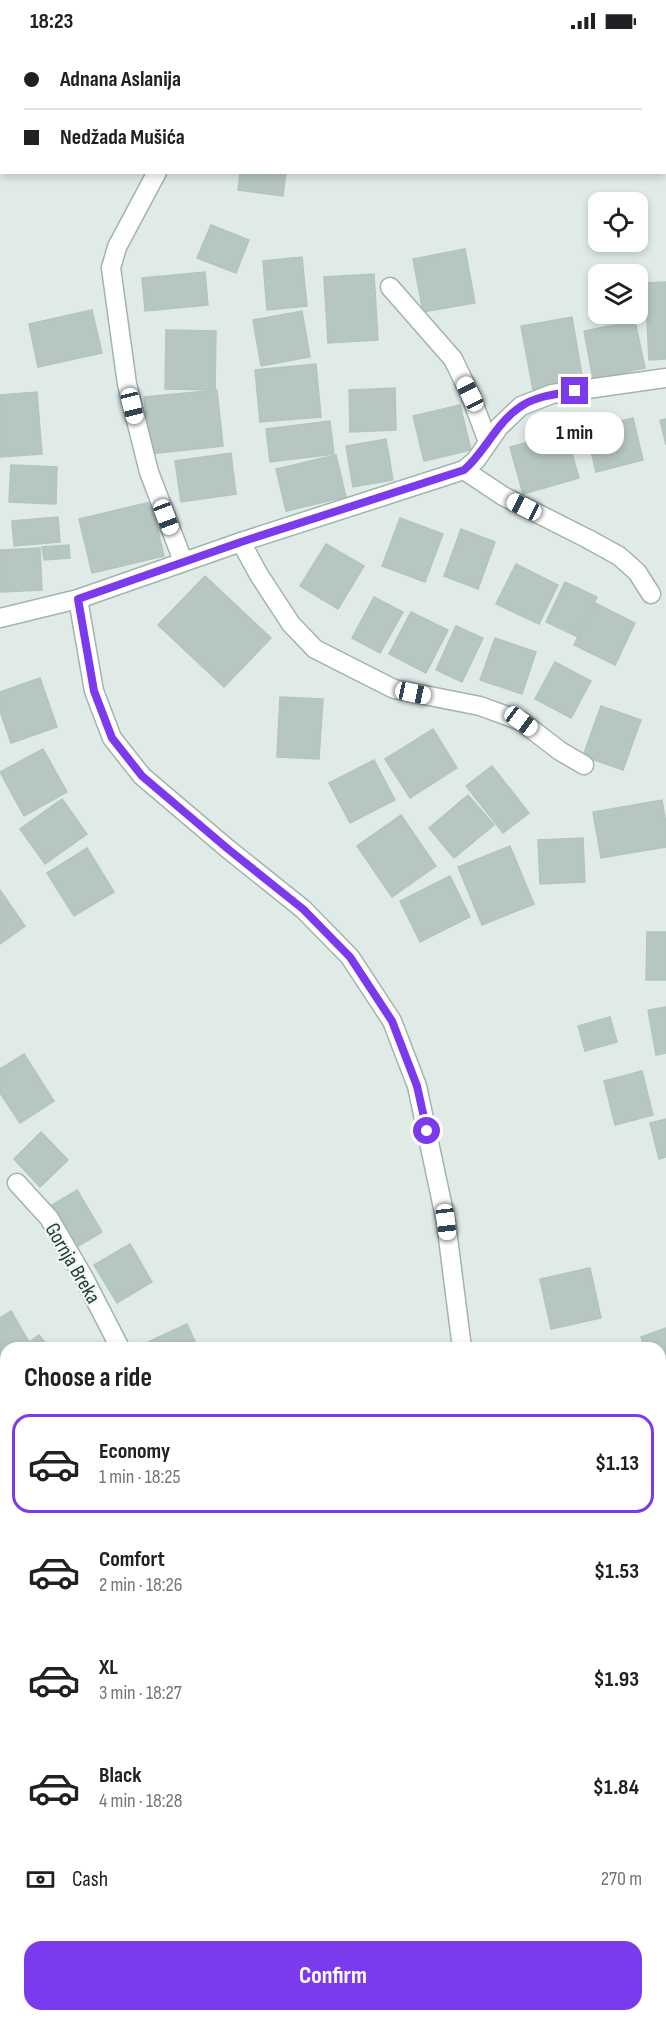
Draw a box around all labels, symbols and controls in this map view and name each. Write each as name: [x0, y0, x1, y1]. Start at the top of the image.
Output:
text: 18:23: [30, 8, 73, 35]
text: Adnana Aslanija: [60, 66, 181, 93]
text: Nedžada Mušića: [60, 124, 185, 151]
map controls: [588, 192, 648, 324]
button: locate: [588, 192, 648, 252]
button: layers: [588, 264, 648, 324]
car: [454, 374, 486, 414]
route end: [561, 377, 588, 404]
car: [119, 386, 145, 426]
callout: 1 min: [526, 412, 624, 454]
text: 1 min: [556, 421, 593, 445]
car: [504, 491, 544, 523]
car: [151, 497, 181, 537]
car: [394, 680, 432, 706]
car: [501, 703, 541, 739]
route start: [413, 1117, 440, 1144]
car: [435, 1203, 457, 1241]
street label: Gornja Breka: [39, 1218, 106, 1308]
text: Choose a ride: [24, 1362, 152, 1394]
icon: car: [27, 1437, 81, 1491]
text: Economy: [99, 1438, 170, 1465]
text: $1.13: [595, 1450, 639, 1477]
text: 1 min · 18:25: [99, 1465, 180, 1489]
icon: car: [27, 1545, 81, 1599]
text: Comfort: [99, 1546, 165, 1573]
text: $1.53: [594, 1558, 639, 1585]
text: 2 min · 18:26: [99, 1573, 182, 1597]
icon: car: [27, 1653, 81, 1707]
text: XL: [99, 1654, 118, 1681]
text: $1.93: [594, 1666, 639, 1693]
text: 3 min · 18:27: [99, 1681, 182, 1705]
icon: car: [27, 1761, 81, 1815]
text: Black: [99, 1762, 141, 1789]
text: $1.84: [593, 1774, 639, 1801]
text: 4 min · 18:28: [99, 1789, 183, 1813]
icon: cash: [24, 1863, 57, 1896]
text: Cash: [72, 1866, 108, 1893]
text: 270 m: [601, 1867, 642, 1891]
button: Confirm: [24, 1941, 642, 2010]

